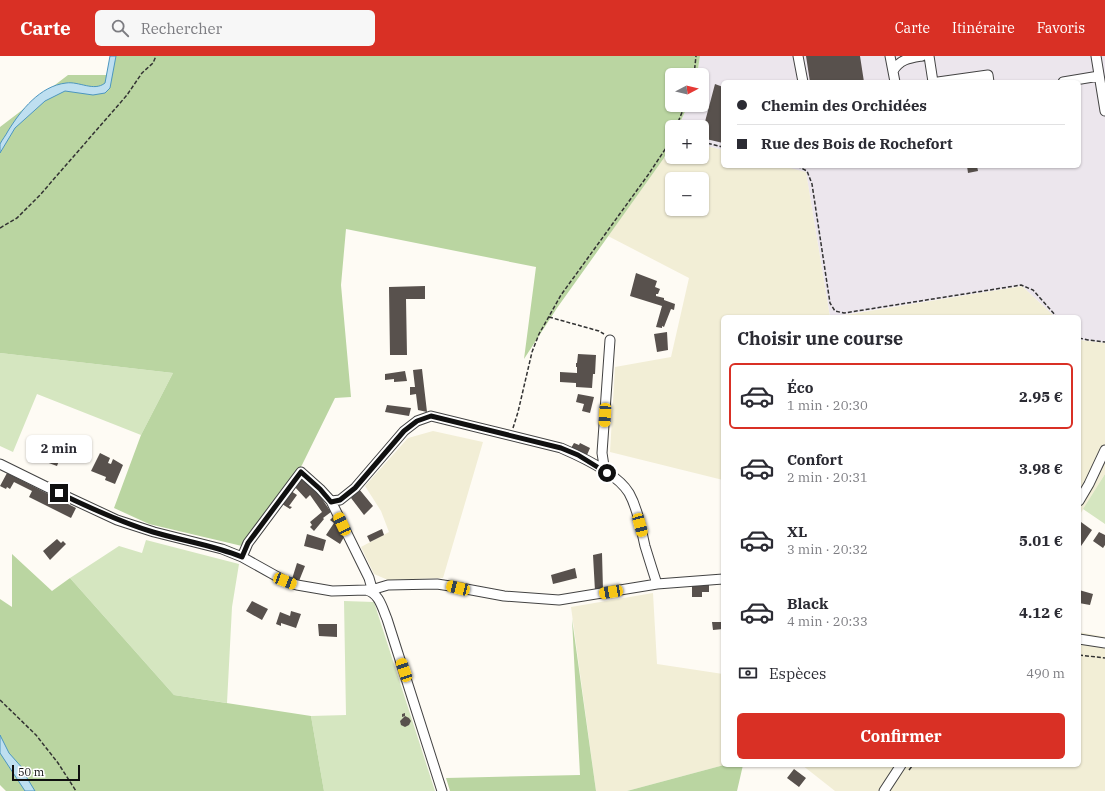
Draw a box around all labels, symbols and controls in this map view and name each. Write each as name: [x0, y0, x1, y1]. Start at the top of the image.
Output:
search box: [95, 10, 375, 46]
text: Carte: [20, 16, 71, 40]
icon: search: [109, 17, 131, 39]
text: Rechercher: [141, 19, 222, 38]
text: Carte: [895, 19, 930, 37]
text: Itinéraire: [952, 19, 1015, 37]
text: Favoris: [1037, 19, 1085, 37]
north arrow: [665, 68, 709, 112]
map controls: [665, 68, 709, 216]
text: Chemin des Orchidées: [761, 96, 927, 115]
button: +: [665, 120, 709, 164]
text: Rue des Bois de Rochefort: [761, 134, 953, 153]
button: −: [665, 172, 709, 216]
text: Choisir une course: [737, 327, 903, 350]
icon: car: [739, 378, 775, 414]
text: Éco: [787, 378, 813, 397]
text: 2.95 €: [1019, 387, 1063, 406]
text: 1 min · 20:30: [787, 397, 868, 414]
car: [598, 403, 612, 427]
callout: 2 min: [26, 435, 92, 463]
text: 2 min: [41, 440, 77, 457]
icon: car: [739, 450, 775, 486]
text: Confort: [787, 450, 843, 469]
text: 3.98 €: [1019, 459, 1063, 478]
route start: [598, 464, 616, 482]
text: 2 min · 20:31: [787, 469, 868, 486]
route end: [50, 484, 68, 502]
car: [331, 511, 353, 537]
car: [631, 512, 649, 538]
icon: car: [739, 522, 775, 558]
text: XL: [787, 522, 807, 541]
text: 5.01 €: [1019, 531, 1063, 550]
text: 3 min · 20:32: [787, 541, 868, 558]
car: [272, 571, 298, 591]
car: [445, 579, 471, 597]
car: [598, 584, 624, 600]
icon: car: [739, 594, 775, 630]
text: Black: [787, 594, 828, 613]
text: 4.12 €: [1019, 603, 1063, 622]
text: 4 min · 20:33: [787, 613, 868, 630]
car: [394, 657, 414, 683]
icon: cash: [737, 662, 759, 684]
text: Espèces: [769, 664, 826, 683]
text: 490 m: [1026, 665, 1065, 682]
button: Confirmer: [737, 713, 1065, 759]
scale bar: [12, 763, 80, 782]
text: 50 m: [18, 765, 44, 779]

